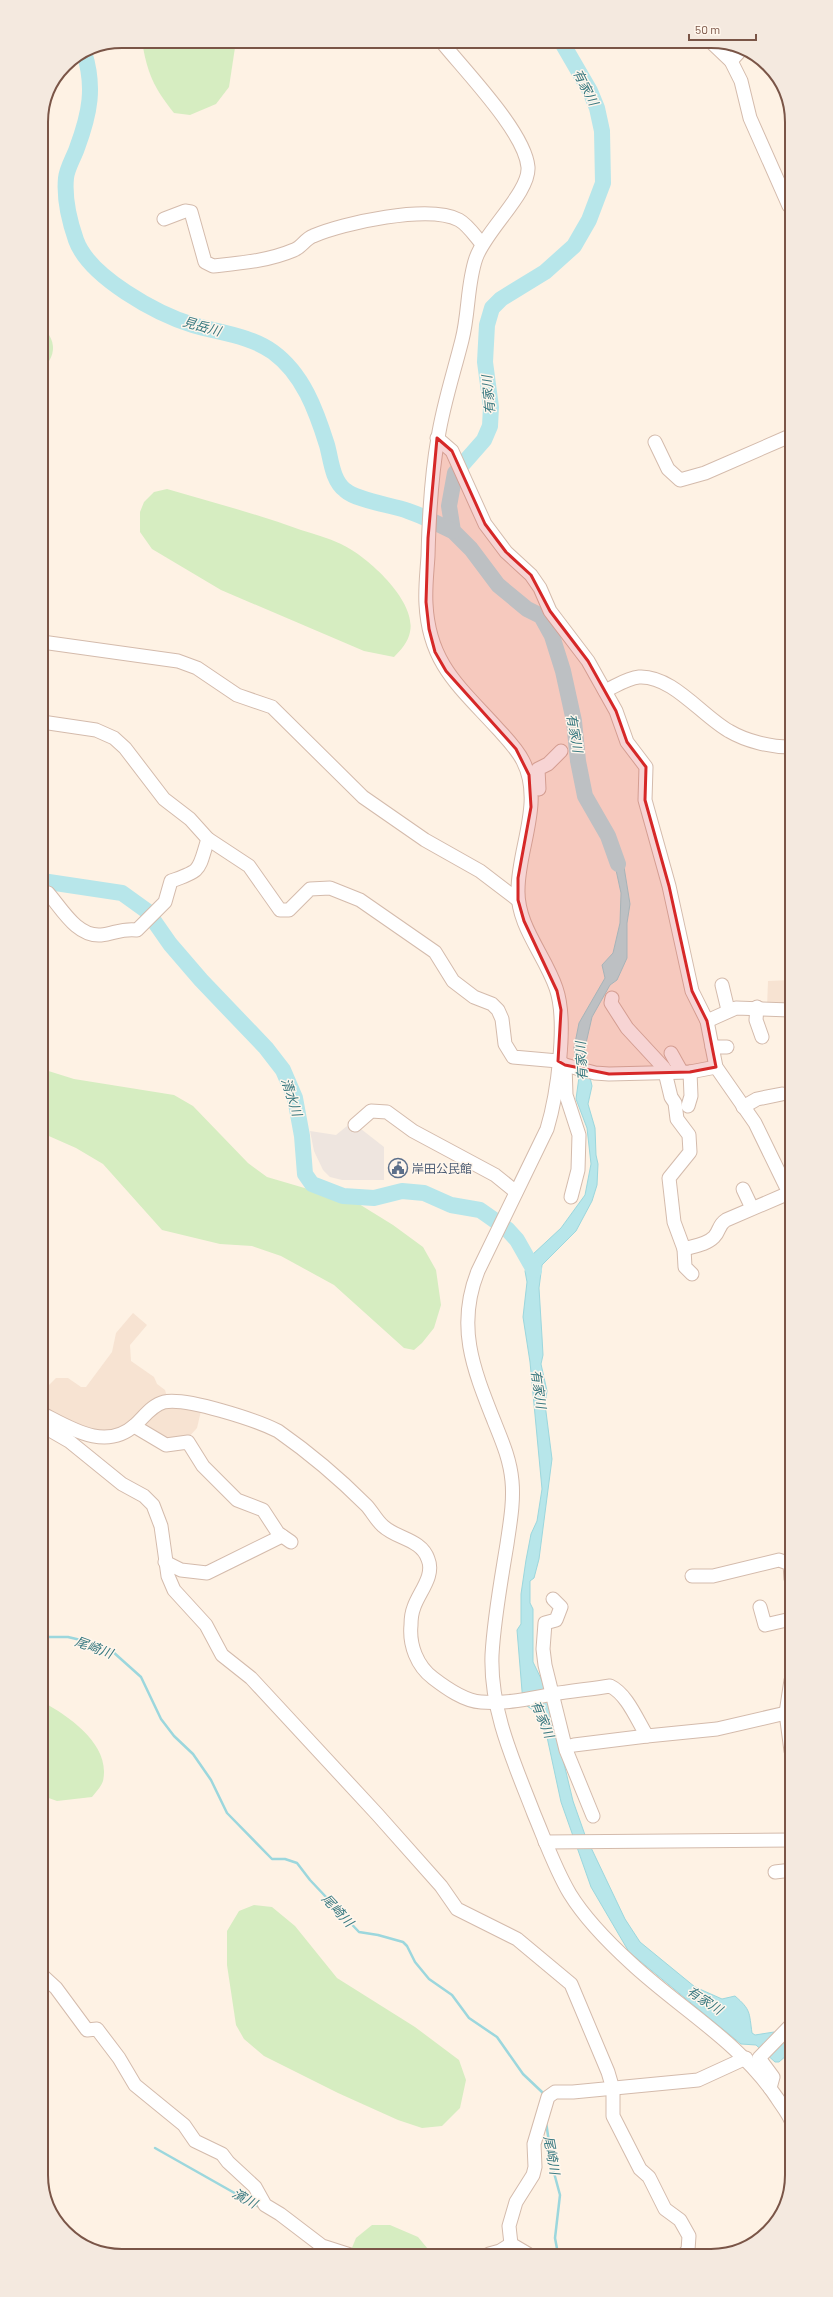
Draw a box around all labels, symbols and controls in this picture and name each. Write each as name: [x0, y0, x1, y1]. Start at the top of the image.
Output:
scale bar: [689, 16, 756, 42]
text: 50 m: [695, 22, 720, 36]
water label: 有家川: [570, 66, 603, 110]
water label: 見岳川: [181, 313, 225, 340]
water label: 有家川: [478, 373, 498, 415]
water label: 有家川: [564, 712, 587, 756]
water label: 有家川: [572, 1039, 590, 1081]
water label: 清水川: [278, 1076, 306, 1120]
public building icon: 岸田公民館: [387, 1157, 409, 1179]
place label: 岸田公民館: [412, 1161, 472, 1175]
water label: 有家川: [528, 1369, 550, 1411]
water label: 尾崎川: [73, 1633, 117, 1662]
water label: 有家川: [528, 1698, 558, 1742]
water label: 尾崎川: [319, 1890, 359, 1931]
water label: 有家川: [684, 1983, 727, 2018]
water label: 尾崎川: [541, 2134, 564, 2178]
water label: 濱川: [230, 2185, 262, 2212]

